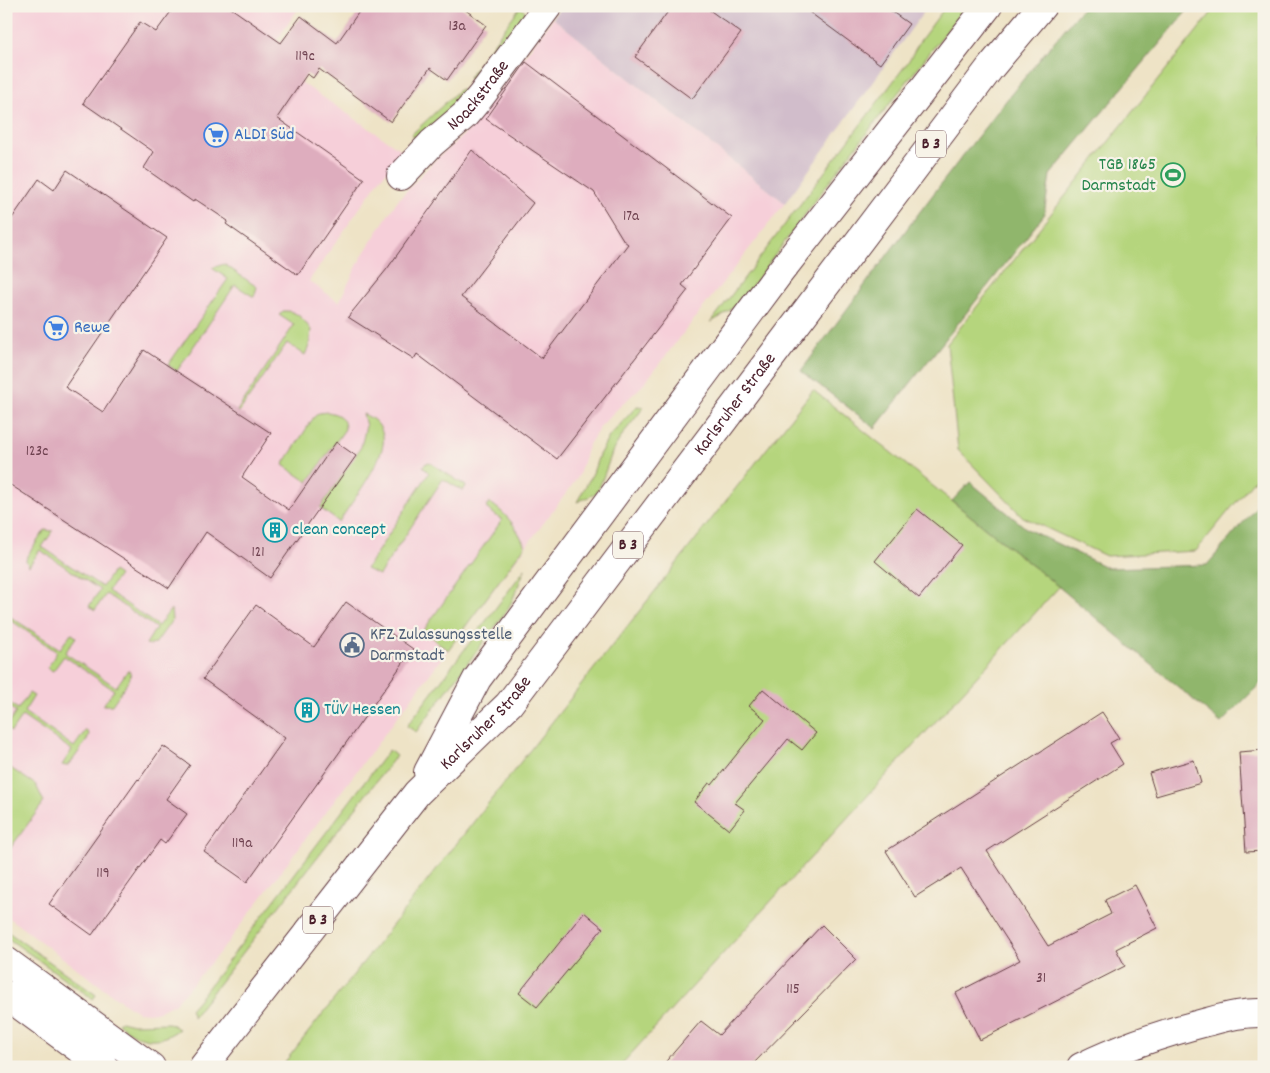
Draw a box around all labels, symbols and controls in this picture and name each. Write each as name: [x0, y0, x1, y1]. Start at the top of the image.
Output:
house number: 13a: [449, 16, 466, 38]
house number: 119c: [295, 46, 315, 68]
street label: Noackstraße: [442, 55, 516, 137]
supermarket icon: ALDI Süd: [203, 122, 229, 148]
place label: ALDI Süd: [234, 123, 294, 148]
road number: B 3: [916, 130, 946, 158]
place label: TGB 1865 Darmstadt: [1081, 153, 1156, 199]
sports icon: TGB 1865 Darmstadt: [1160, 162, 1186, 188]
house number: 17a: [623, 206, 640, 228]
supermarket icon: Rewe: [43, 315, 69, 341]
place label: Rewe: [74, 316, 110, 341]
street label: Karlsruher Straße: [688, 348, 783, 461]
house number: 123c: [26, 441, 48, 463]
building icon: clean concept: [262, 517, 288, 543]
place label: clean concept: [292, 518, 386, 543]
road number: B 3: [613, 532, 643, 558]
house number: 121: [251, 542, 265, 564]
place label: KFZ Zulassungsstelle Darmstadt: [370, 623, 512, 669]
public building icon: KFZ Zulassungsstelle Darmstadt: [339, 632, 365, 658]
street label: Karlsruher Straße: [435, 671, 538, 776]
building icon: TÜV Hessen: [294, 697, 320, 723]
place label: TÜV Hessen: [324, 698, 401, 723]
house number: 119a: [232, 833, 253, 855]
house number: 119: [96, 863, 110, 885]
road number: B 3: [303, 906, 333, 934]
house number: 31: [1036, 968, 1046, 990]
house number: 115: [786, 979, 800, 1001]

